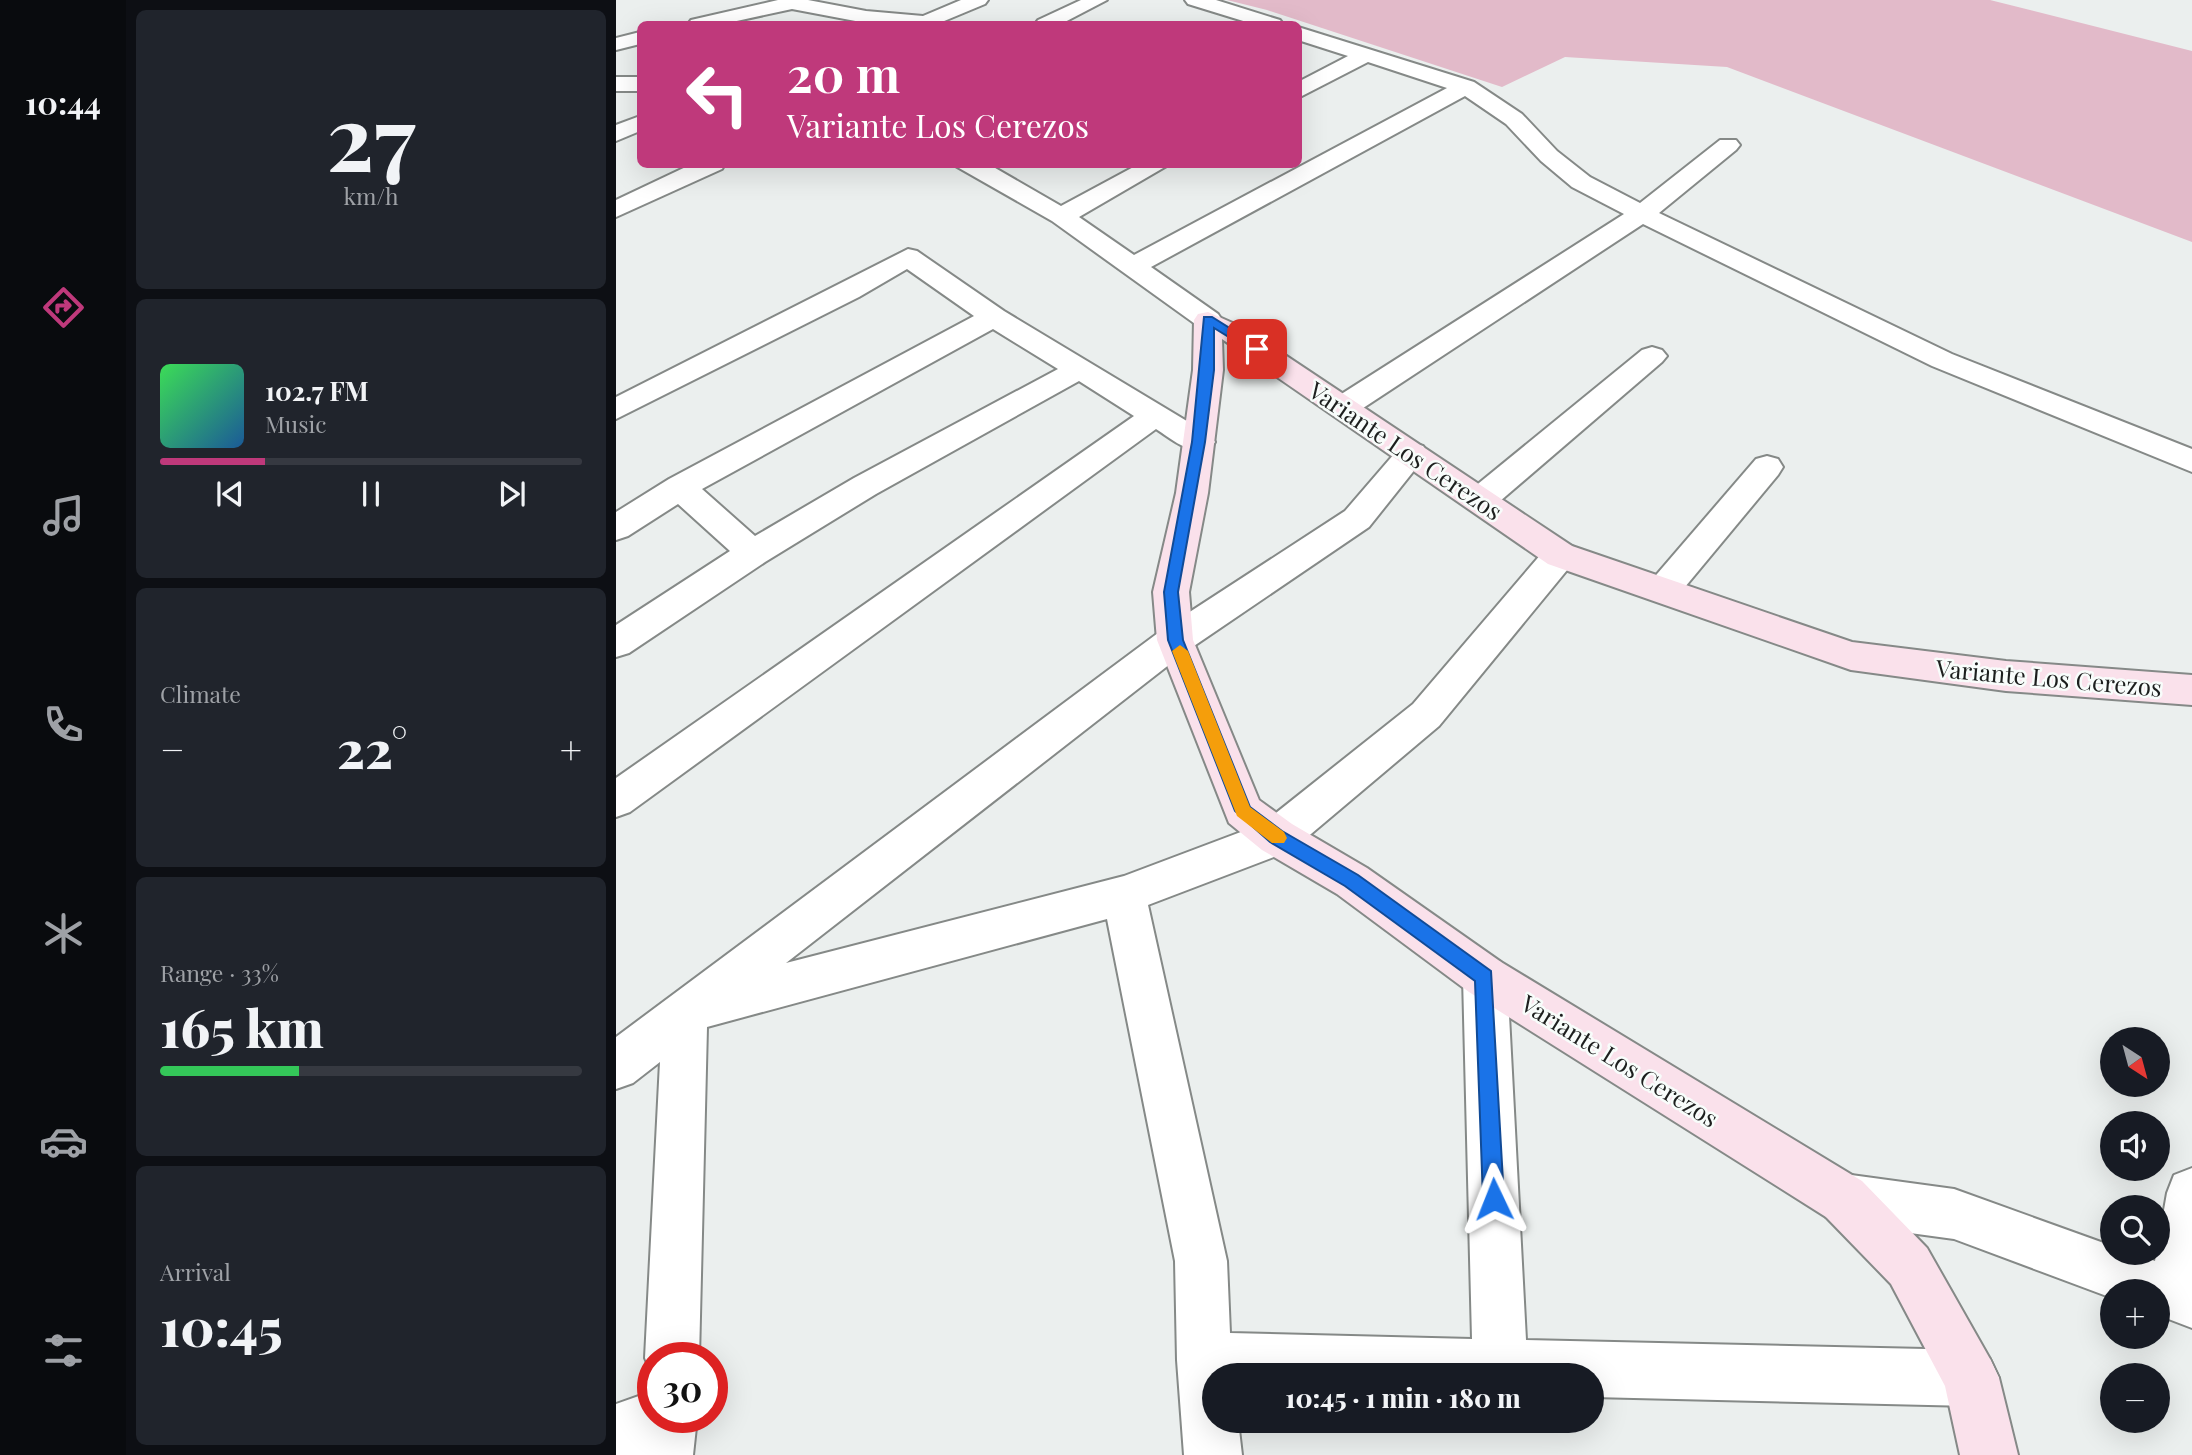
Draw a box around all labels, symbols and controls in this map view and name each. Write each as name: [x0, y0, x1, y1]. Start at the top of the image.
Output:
text: 20 m: [787, 40, 900, 105]
icon: left: [672, 49, 763, 140]
text: 27: [327, 74, 416, 195]
text: 10:44: [25, 80, 101, 123]
text: Variante Los Cerezos: [787, 103, 1089, 146]
text: km/h: [343, 180, 399, 211]
icon: directions: [39, 283, 88, 332]
pin: [1227, 319, 1287, 379]
icon: arrive: [1238, 330, 1276, 368]
text: 102.7 FM: [265, 373, 369, 408]
street label: Variante Los Cerezos: [1302, 373, 1509, 527]
text: Music: [265, 408, 326, 439]
icon: previous: [211, 475, 249, 513]
icon: pause: [352, 475, 390, 513]
icon: next: [493, 475, 531, 513]
icon: music: [39, 491, 88, 540]
street label: Variante Los Cerezos: [1934, 651, 2163, 703]
text: Climate: [160, 678, 241, 709]
icon: phone: [39, 700, 88, 749]
text: 22°: [337, 713, 407, 782]
text: −: [160, 723, 185, 774]
text: +: [560, 723, 582, 774]
icon: climate: [39, 909, 88, 958]
text: Range · 33%: [160, 957, 279, 988]
street label: Variante Los Cerezos: [1515, 986, 1725, 1134]
text: 165 km: [160, 992, 324, 1061]
north arrow: [2100, 1027, 2170, 1097]
map controls: [2100, 1027, 2170, 1433]
button: sound: [2100, 1111, 2170, 1181]
icon: car: [39, 1117, 88, 1166]
position arrow: [1457, 1162, 1531, 1236]
button: search: [2100, 1195, 2170, 1265]
text: Arrival: [160, 1256, 231, 1287]
button: +: [2100, 1279, 2170, 1349]
text: 10:45: [160, 1291, 283, 1360]
icon: filters: [39, 1326, 88, 1375]
speed limit sign: 30: [637, 1342, 728, 1433]
button: −: [2100, 1363, 2170, 1433]
text: 10:45 · 1 min · 180 m: [1285, 1380, 1521, 1415]

